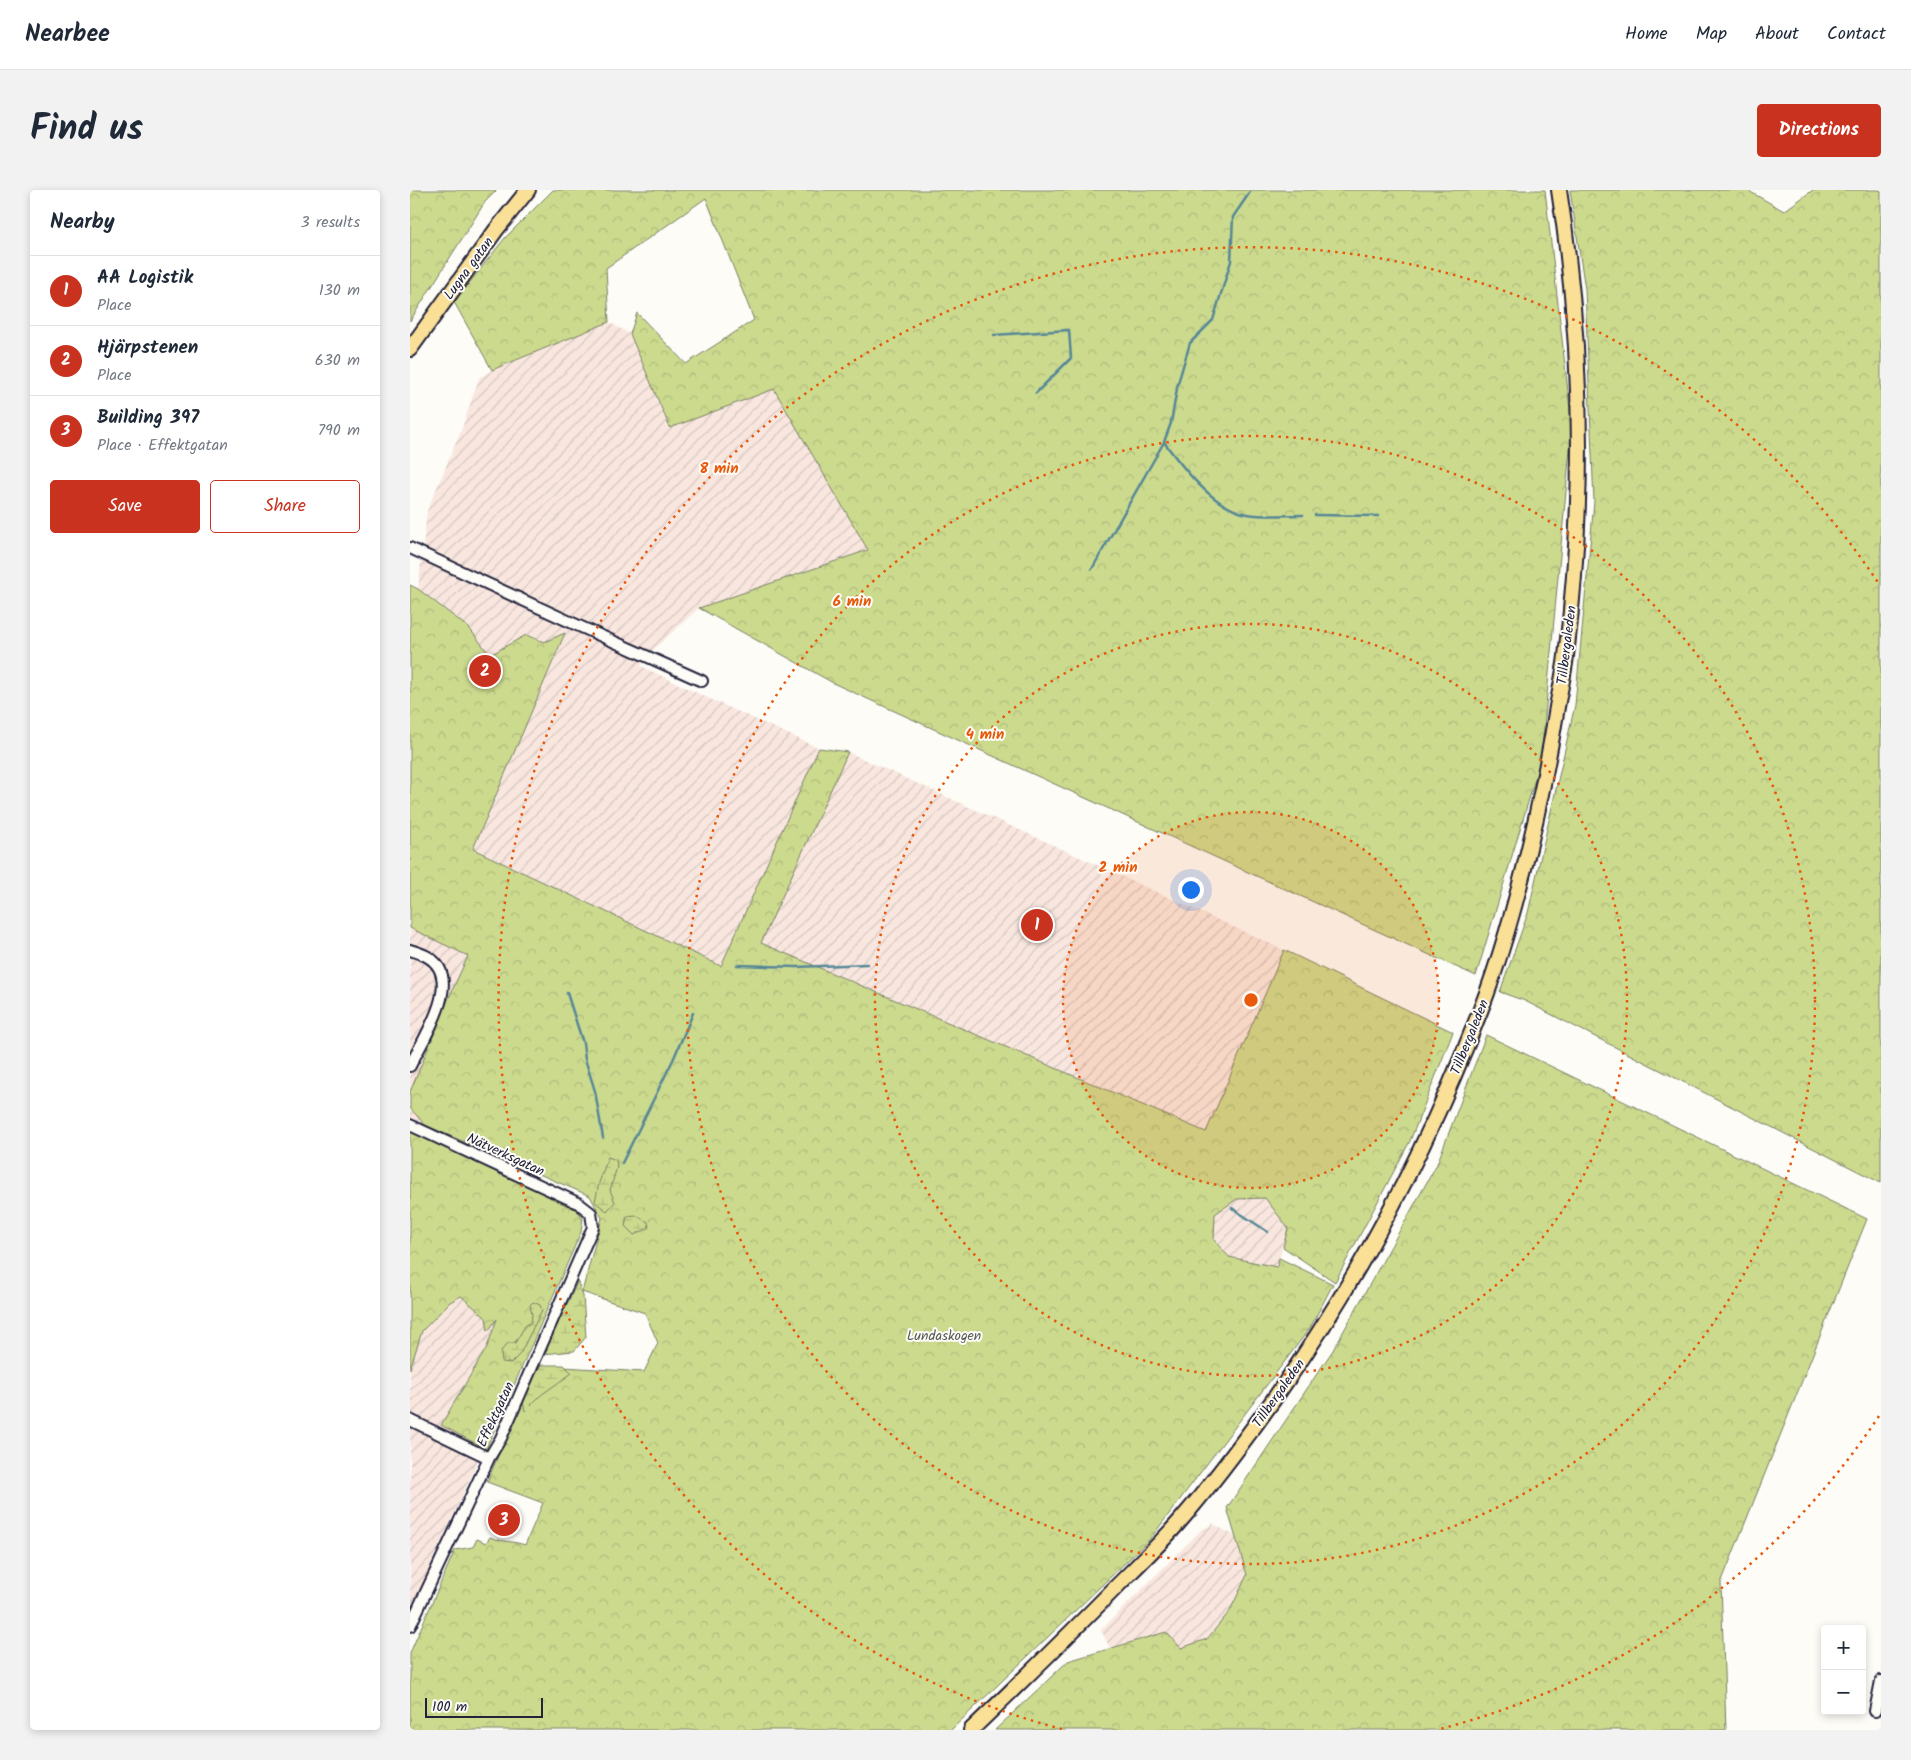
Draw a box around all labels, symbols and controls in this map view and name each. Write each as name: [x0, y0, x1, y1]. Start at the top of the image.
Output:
text: Nearbee: [25, 15, 110, 54]
text: Home: [1625, 20, 1668, 49]
text: Map: [1696, 20, 1727, 49]
text: About: [1755, 20, 1799, 49]
text: Contact: [1827, 20, 1886, 49]
text: Find us: [30, 102, 143, 158]
button: Directions: [1757, 104, 1881, 157]
text: Nearby: [50, 206, 115, 239]
text: 3 results: [301, 210, 360, 235]
street label: Lugna gatan: [438, 232, 499, 305]
text: AA Logistik: [97, 263, 193, 293]
text: 1: [64, 278, 68, 303]
text: 130 m: [319, 278, 360, 303]
text: Place: [97, 293, 131, 318]
text: Hjärpstenen: [97, 333, 198, 363]
text: 2: [61, 348, 71, 373]
text: 630 m: [315, 348, 360, 373]
text: Place: [97, 363, 131, 388]
text: Building 397: [97, 403, 199, 433]
text: 3: [62, 418, 70, 443]
text: 790 m: [318, 418, 360, 443]
text: Place · Effektgatan: [97, 433, 228, 458]
text: 8 min: [699, 457, 739, 481]
button: Save: [50, 480, 200, 533]
button: Share: [210, 480, 360, 533]
text: 6 min: [833, 590, 871, 614]
street label: Tillbergaleden: [1551, 604, 1583, 686]
pin: 2: [469, 652, 501, 690]
text: 4 min: [966, 723, 1004, 747]
text: 2 min: [1098, 856, 1138, 880]
your location: [1178, 877, 1204, 903]
pin: 1: [1021, 906, 1053, 944]
centre of rings: [1242, 991, 1260, 1009]
street label: Tillbergaleden: [1445, 996, 1495, 1078]
street label: Nätverksgatan: [463, 1127, 548, 1183]
park label: Lundaskogen: [907, 1325, 981, 1347]
street label: Tillbergaleden: [1247, 1355, 1311, 1433]
street label: Effektgatan: [471, 1378, 521, 1451]
pin: 3: [488, 1501, 520, 1539]
map controls: [1821, 1625, 1866, 1715]
button: +: [1821, 1625, 1866, 1670]
button: −: [1821, 1670, 1866, 1715]
scale bar: [425, 1695, 542, 1718]
text: 100 m: [432, 1696, 467, 1718]

